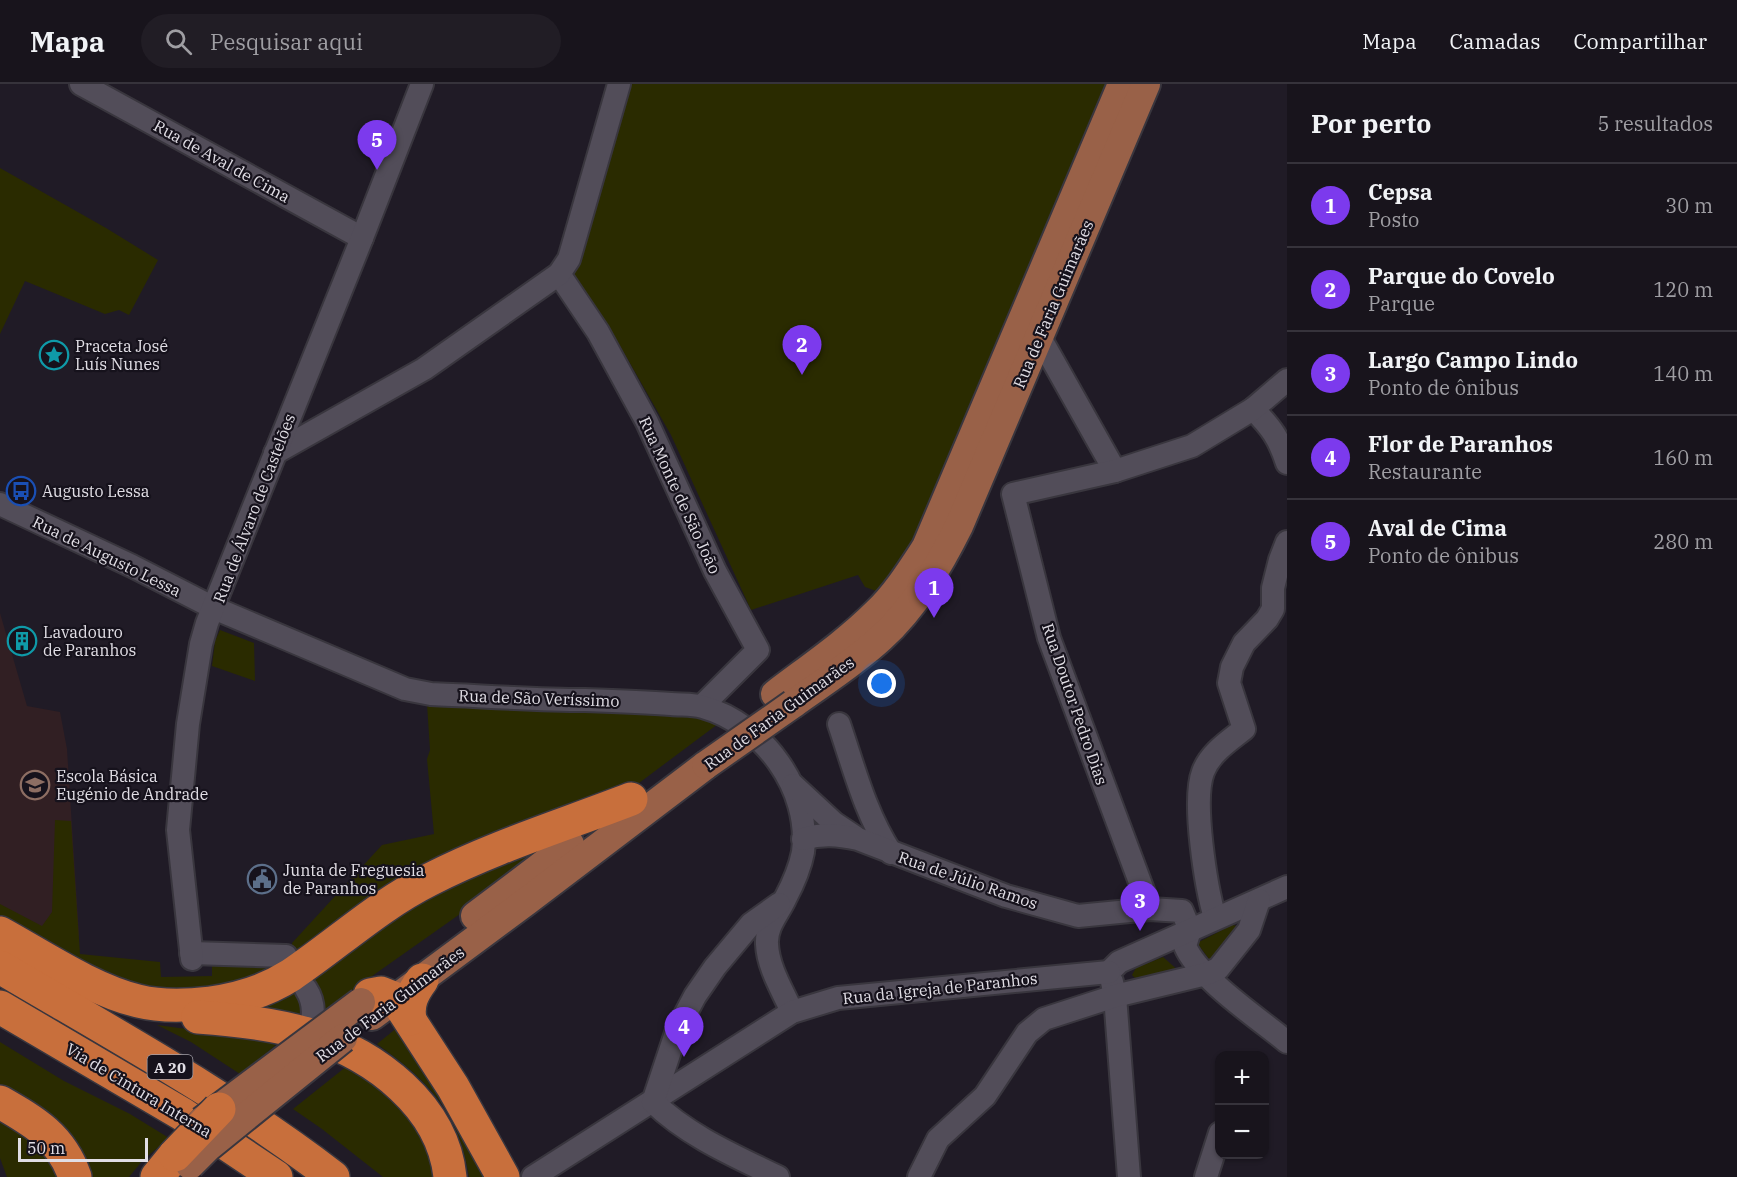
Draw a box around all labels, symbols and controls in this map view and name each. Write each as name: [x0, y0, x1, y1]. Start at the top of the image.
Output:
search box: [141, 14, 561, 68]
text: Mapa: [30, 23, 105, 60]
icon: search: [162, 25, 195, 58]
text: Pesquisar aqui: [210, 27, 363, 56]
text: Mapa: [1362, 27, 1417, 55]
text: Camadas: [1450, 27, 1540, 55]
text: Compartilhar: [1573, 27, 1707, 55]
text: Por perto: [1311, 106, 1431, 140]
text: 5 resultados: [1597, 110, 1713, 137]
street label: Rua de Aval de Cima: [150, 115, 294, 207]
pin: 5: [358, 120, 397, 170]
text: Cepsa: [1368, 177, 1433, 206]
text: 1: [1325, 192, 1337, 219]
text: 30 m: [1665, 192, 1713, 219]
text: Posto: [1368, 206, 1419, 233]
street label: Rua de Faria Guimarães: [1009, 217, 1097, 391]
text: Parque do Covelo: [1368, 261, 1555, 290]
text: 2: [1325, 276, 1337, 303]
text: 120 m: [1653, 276, 1713, 303]
text: Parque: [1368, 290, 1435, 317]
pin: 2: [782, 326, 822, 375]
place label: Praceta José Luís Nunes: [75, 336, 168, 374]
place icon: Praceta José Luís Nunes: [38, 339, 70, 371]
text: Largo Campo Lindo: [1368, 345, 1578, 374]
text: 3: [1325, 360, 1337, 387]
text: 140 m: [1653, 360, 1713, 387]
text: Ponto de ônibus: [1368, 374, 1519, 401]
street label: Rua de Álvaro de Castelões: [208, 410, 299, 605]
street label: Rua Monte de São João: [635, 413, 725, 577]
text: Flor de Paranhos: [1368, 429, 1553, 458]
text: 4: [1325, 444, 1337, 471]
text: 160 m: [1653, 444, 1713, 471]
text: Restaurante: [1368, 458, 1482, 485]
bus stop icon: Augusto Lessa: [5, 475, 37, 507]
place label: Augusto Lessa: [42, 481, 150, 501]
street label: Rua de Augusto Lessa: [30, 511, 185, 601]
text: Aval de Cima: [1368, 513, 1507, 542]
text: 5: [1325, 528, 1337, 555]
text: 280 m: [1653, 528, 1713, 555]
text: Ponto de ônibus: [1368, 542, 1519, 569]
pin: 1: [914, 568, 954, 618]
street label: Rua Doutor Pedro Dias: [1038, 621, 1112, 787]
place label: Lavadouro de Paranhos: [43, 622, 136, 660]
building icon: Lavadouro de Paranhos: [6, 625, 38, 657]
street label: Rua de Faria Guimarães: [700, 652, 858, 774]
your location: [867, 669, 896, 698]
street label: Rua de São Veríssimo: [458, 685, 620, 711]
place label: Escola Básica Eugénio de Andrade: [56, 766, 208, 804]
school or university icon: Escola Básica Eugénio de Andrade: [19, 769, 51, 801]
street label: Rua de Júlio Ramos: [896, 847, 1040, 913]
place label: Junta de Freguesia de Paranhos: [283, 860, 425, 898]
public building icon: Junta de Freguesia de Paranhos: [246, 863, 278, 895]
pin: 3: [1120, 882, 1160, 931]
street label: Rua de Faria Guimarães: [312, 942, 468, 1066]
street label: Rua da Igreja de Paranhos: [842, 968, 1038, 1008]
pin: 4: [664, 1008, 704, 1057]
street label: Via de Cintura Interna: [62, 1039, 216, 1142]
map controls: [1215, 1051, 1269, 1159]
button: +: [1215, 1051, 1269, 1105]
road number: A 20: [148, 1055, 192, 1079]
button: −: [1215, 1105, 1269, 1159]
scale bar: [18, 1135, 148, 1162]
text: 50 m: [27, 1138, 65, 1158]

